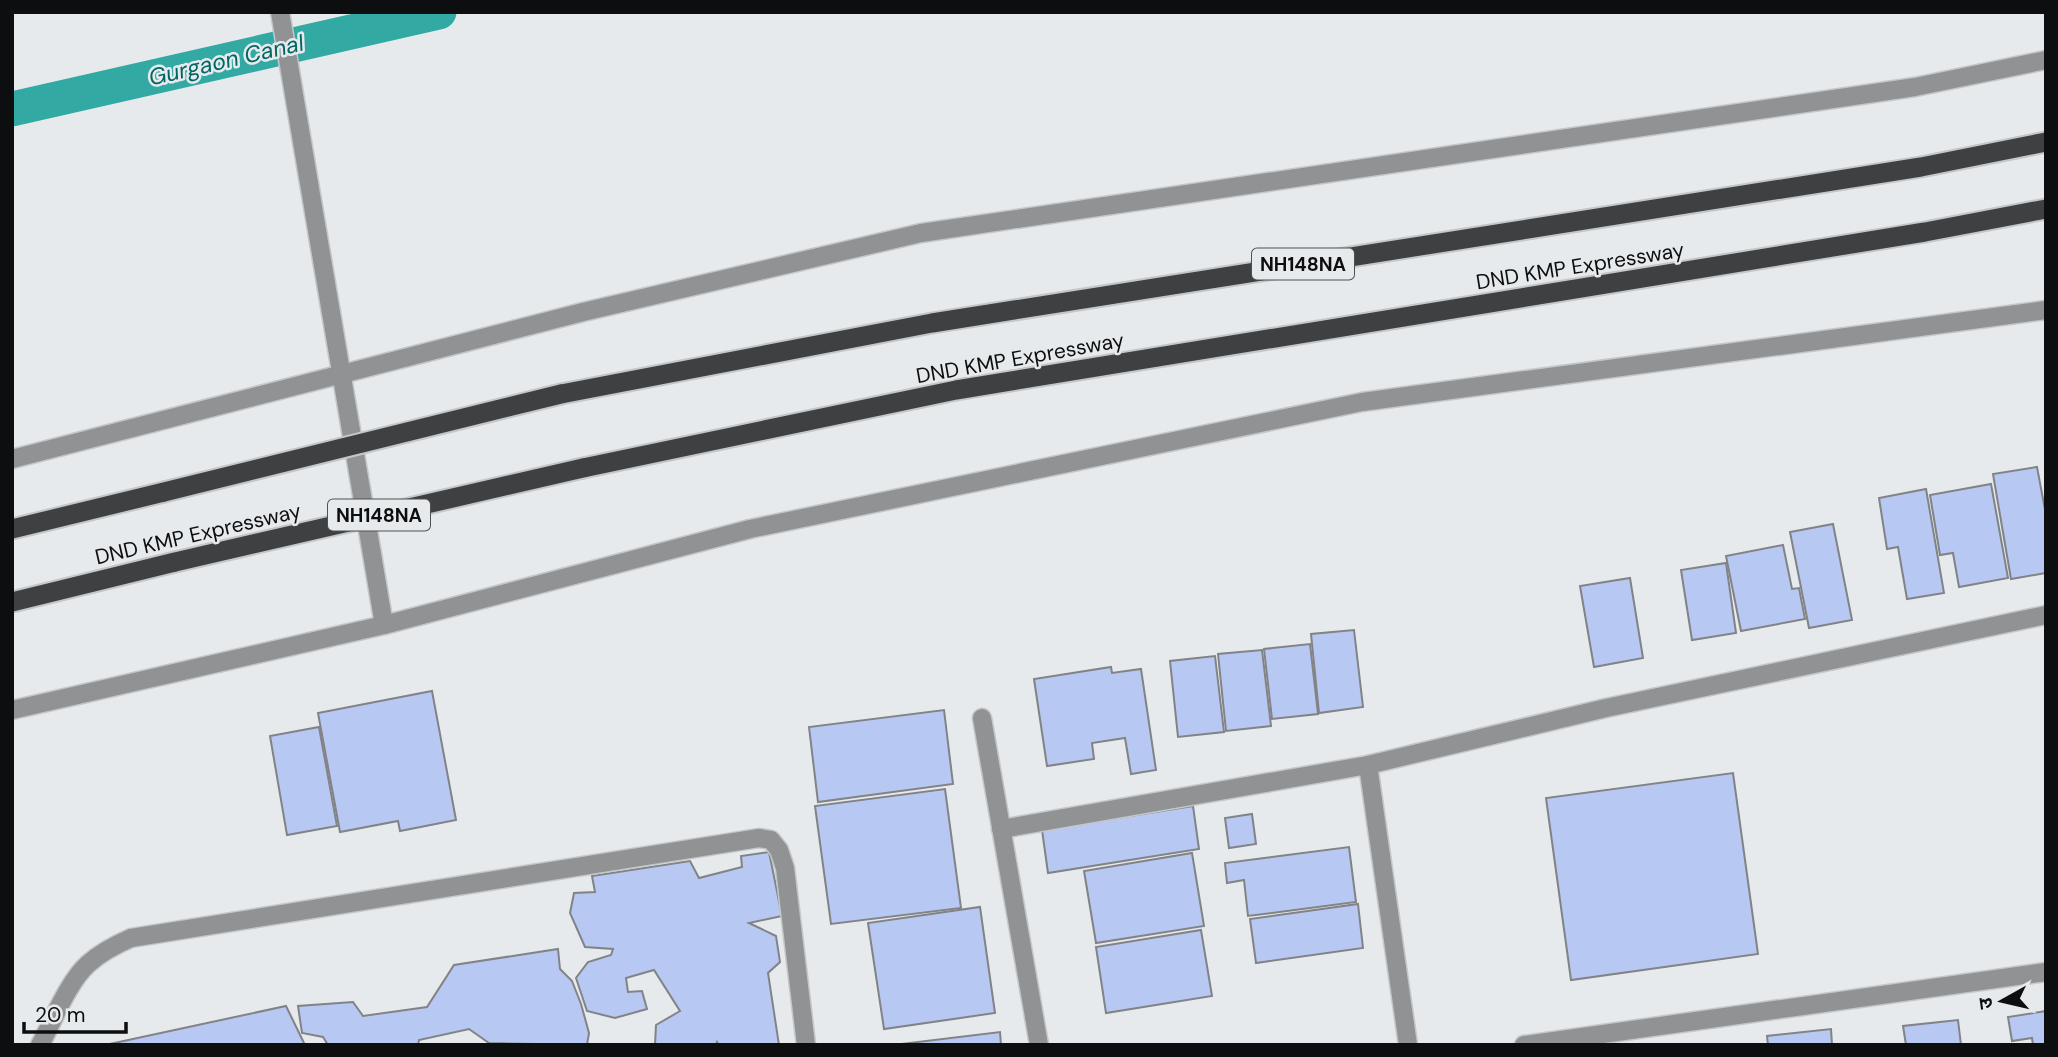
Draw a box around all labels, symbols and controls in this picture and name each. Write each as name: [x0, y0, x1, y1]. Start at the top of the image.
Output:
water label: Gurgaon Canal: [145, 27, 307, 92]
street label: DND KMP Expressway: [1474, 236, 1686, 296]
road number: NH148NA: [1252, 248, 1354, 280]
street label: DND KMP Expressway: [914, 326, 1126, 390]
street label: DND KMP Expressway: [92, 497, 304, 571]
road number: NH148NA: [328, 500, 430, 530]
north arrow: [1967, 966, 2037, 1036]
scale bar: [24, 990, 126, 1034]
text: उ: [1972, 995, 1999, 1011]
text: 20 m: [35, 1001, 86, 1029]

